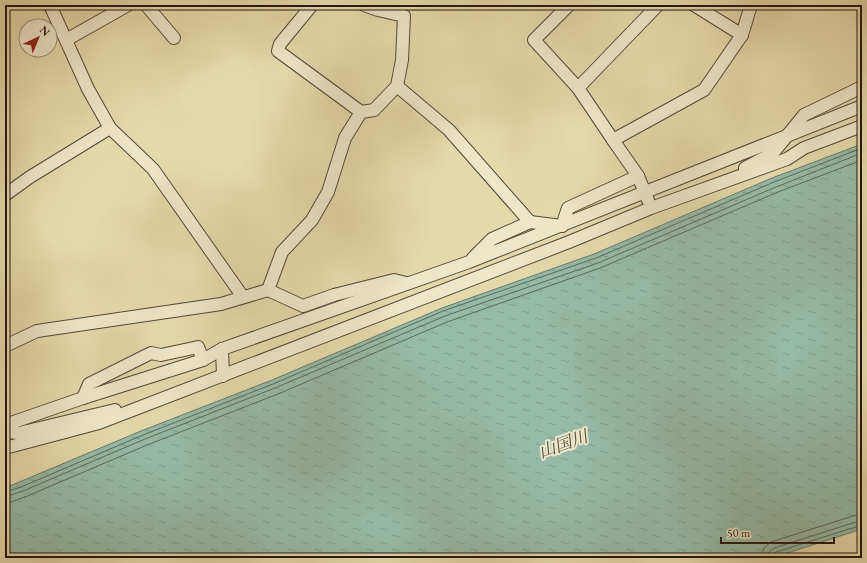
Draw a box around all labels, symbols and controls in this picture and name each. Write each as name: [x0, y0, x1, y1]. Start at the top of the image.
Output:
north arrow: [18, 18, 58, 58]
text: N: [37, 23, 53, 39]
water label: 山国川: [535, 424, 593, 463]
scale bar: [721, 519, 834, 545]
text: 50 m: [727, 525, 751, 541]

